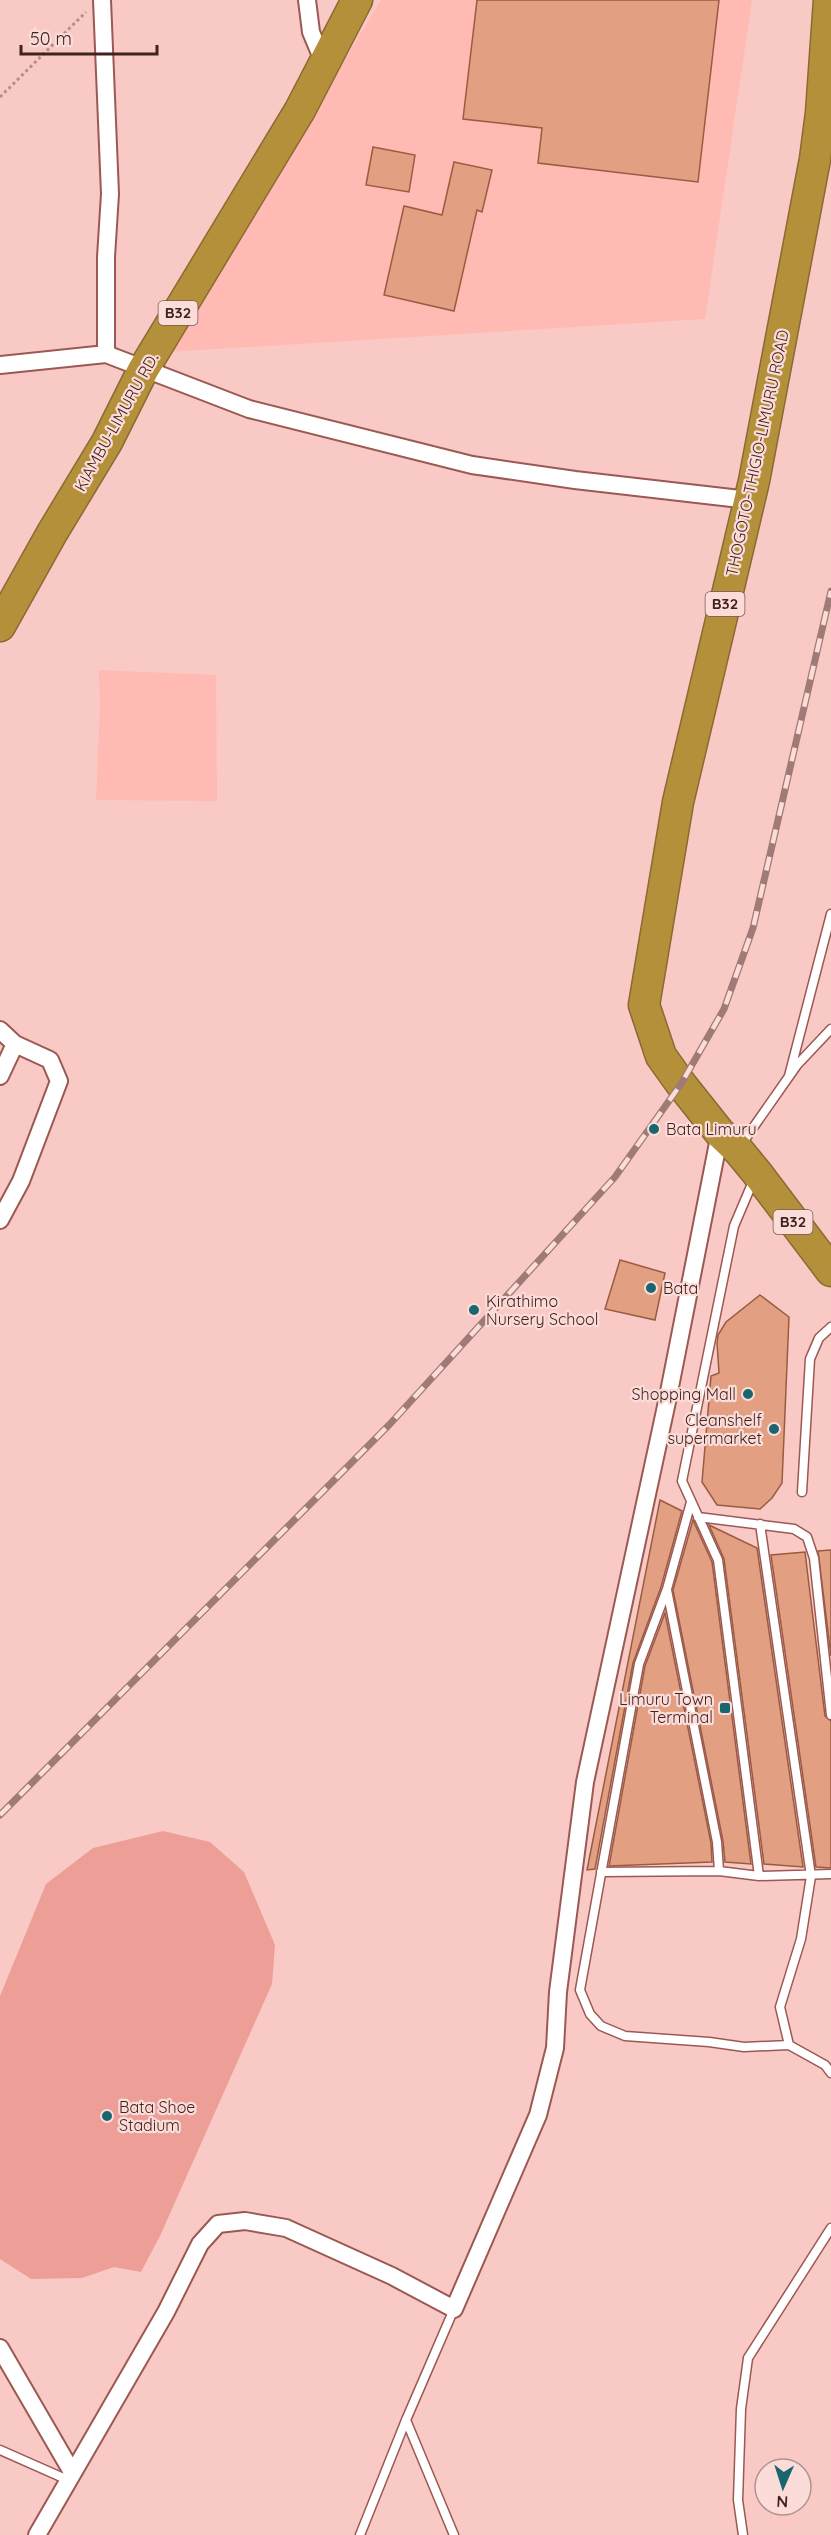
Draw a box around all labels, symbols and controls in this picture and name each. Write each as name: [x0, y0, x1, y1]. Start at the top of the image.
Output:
scale bar: [21, 18, 158, 56]
text: 50 m: [30, 27, 72, 50]
road number: B32: [158, 301, 198, 325]
street label: THOGOTO-THIGIO-LIMURU ROAD: [721, 328, 793, 578]
street label: KIAMBU-LIMURU RD.: [70, 349, 162, 495]
road number: B32: [706, 592, 744, 616]
place label: Bata Limuru: [666, 1119, 757, 1139]
marker: Bata Limuru: [647, 1122, 661, 1136]
road number: B32: [774, 1210, 812, 1234]
place label: Bata: [663, 1278, 698, 1298]
marker: Bata: [644, 1281, 658, 1295]
place label: Kirathimo Nursery School: [486, 1291, 598, 1329]
marker: Kirathimo Nursery School: [467, 1303, 481, 1317]
place label: Shopping Mall: [632, 1384, 736, 1404]
marker: Shopping Mall: [741, 1387, 755, 1401]
place label: Cleanshelf supermarket: [667, 1410, 762, 1448]
marker: Cleanshelf supermarket: [767, 1422, 781, 1436]
place label: Limuru Town Terminal: [619, 1689, 713, 1727]
marker: Limuru Town Terminal: [718, 1701, 732, 1715]
place label: Bata Shoe Stadium: [119, 2097, 195, 2135]
marker: Bata Shoe Stadium: [100, 2109, 114, 2123]
north arrow: [753, 2457, 813, 2517]
text: N: [776, 2492, 789, 2512]

